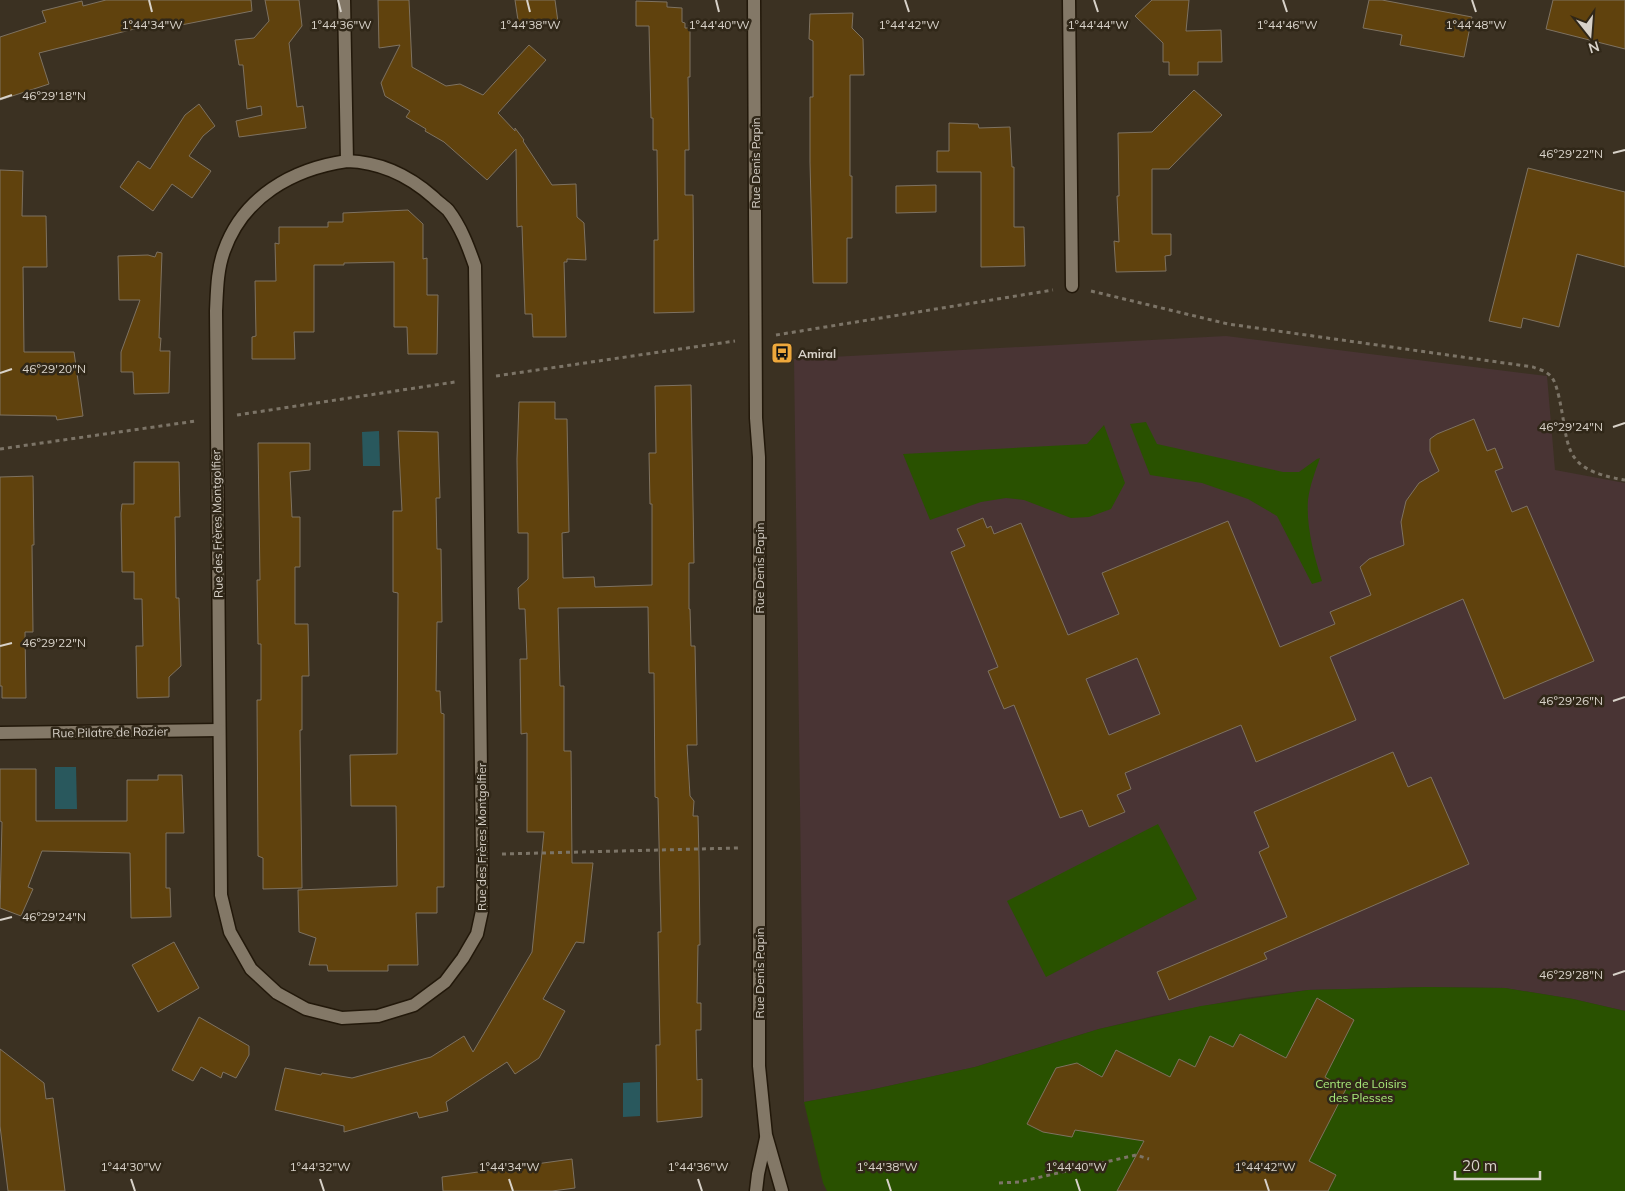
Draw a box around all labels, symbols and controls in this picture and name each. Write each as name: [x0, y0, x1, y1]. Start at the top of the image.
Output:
north arrow: [1565, 10, 1615, 60]
text: 1°44'34"W: [121, 17, 183, 32]
text: 1°44'36"W: [310, 17, 372, 32]
text: 1°44'38"W: [499, 17, 561, 32]
text: 1°44'40"W: [688, 17, 750, 32]
text: 1°44'42"W: [878, 17, 940, 32]
text: 1°44'44"W: [1067, 17, 1129, 32]
text: 1°44'46"W: [1256, 17, 1318, 32]
text: 1°44'48"W: [1445, 17, 1507, 32]
text: N: [1586, 37, 1601, 58]
text: 46°29'18"N: [22, 88, 86, 103]
street label: Rue Denis Papin: [748, 117, 763, 209]
text: 46°29'22"N: [1539, 146, 1603, 161]
bus stop icon: Amiral: [770, 341, 794, 365]
place label: Amiral: [798, 346, 836, 361]
text: 46°29'20"N: [22, 361, 86, 376]
text: 46°29'24"N: [1539, 419, 1603, 434]
street label: Rue des Frères Montgolfier: [208, 449, 226, 598]
street label: Rue Denis Papin: [752, 522, 767, 614]
text: 46°29'22"N: [22, 635, 86, 650]
text: 46°29'26"N: [1539, 693, 1603, 708]
street label: Rue Pilatre de Rozier: [52, 723, 169, 741]
street label: Rue des Frères Montgolfier: [474, 762, 489, 911]
text: 46°29'24"N: [22, 909, 86, 924]
street label: Rue Denis Papin: [752, 927, 767, 1019]
text: 46°29'28"N: [1539, 967, 1603, 982]
park label: Centre de Loisirs des Plesses: [1315, 1076, 1407, 1105]
scale bar: [1455, 1148, 1540, 1180]
text: 20 m: [1462, 1156, 1497, 1175]
text: 1°44'30"W: [100, 1159, 162, 1174]
text: 1°44'32"W: [289, 1159, 351, 1174]
text: 1°44'34"W: [478, 1159, 540, 1174]
text: 1°44'36"W: [667, 1159, 729, 1174]
text: 1°44'38"W: [856, 1159, 918, 1174]
text: 1°44'40"W: [1045, 1159, 1107, 1174]
text: 1°44'42"W: [1234, 1159, 1296, 1174]

